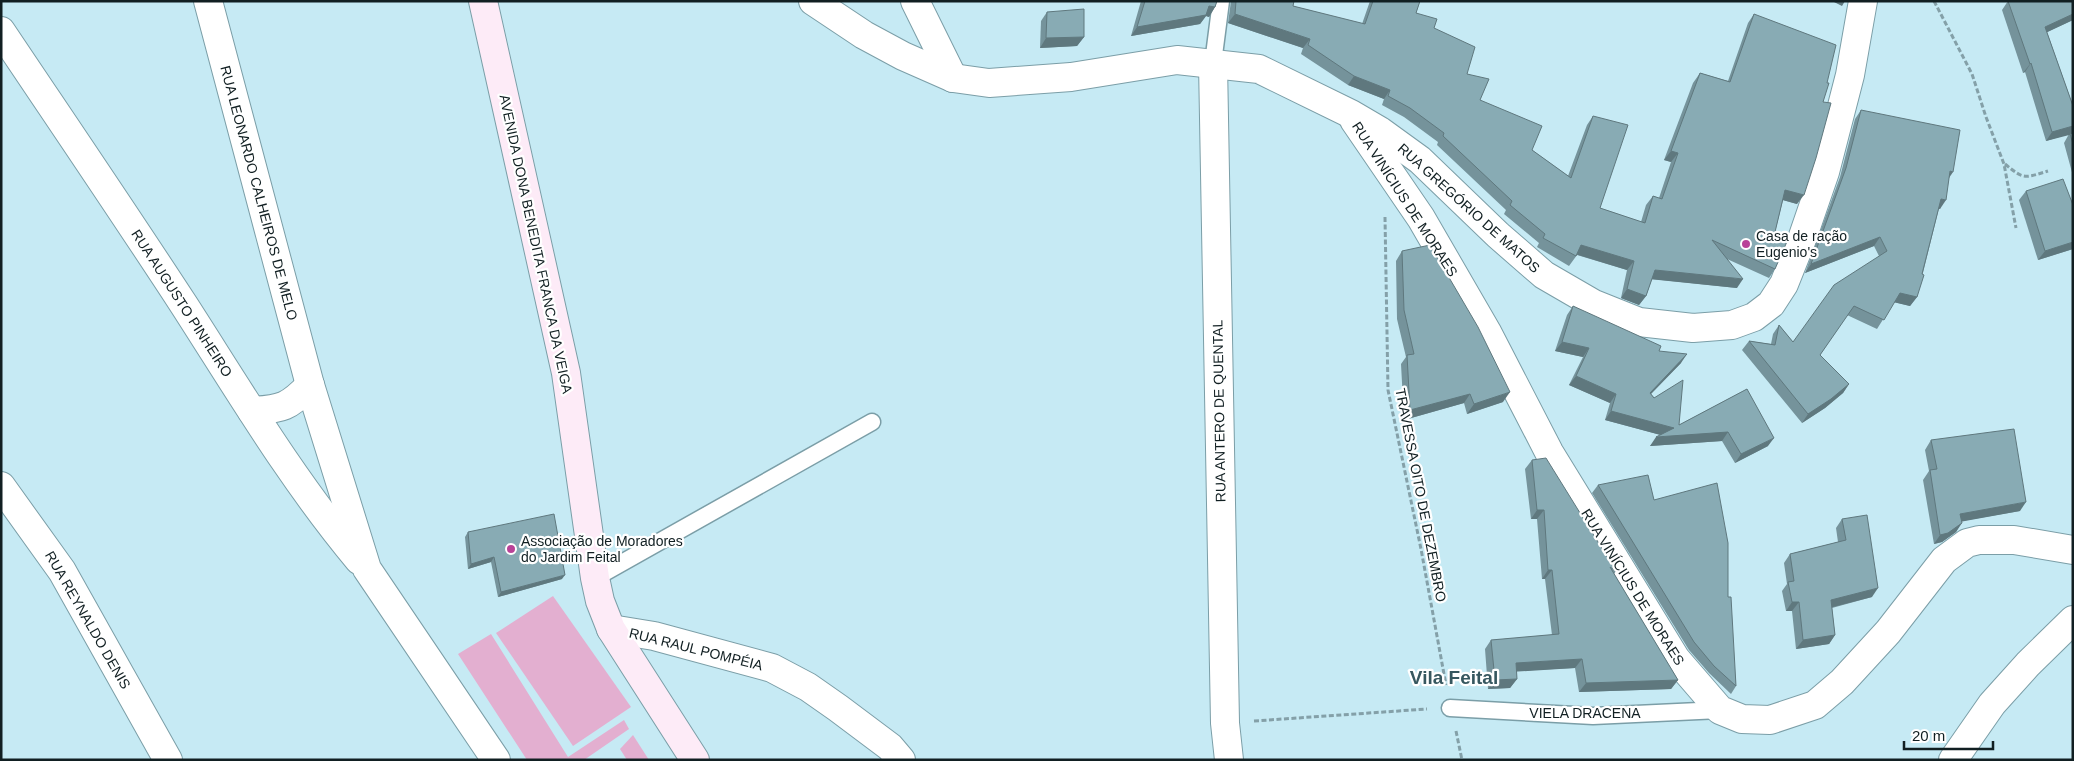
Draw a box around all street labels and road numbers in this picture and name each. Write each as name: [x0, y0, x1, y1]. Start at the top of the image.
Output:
street label: RUA LEONARDO CALHEIROS DE MELO: [217, 64, 301, 322]
street label: AVENIDA DONA BENEDITA FRANCA DA VEIGA: [496, 93, 576, 396]
street label: RUA VINÍCIUS DE MORAES: [1349, 119, 1461, 279]
street label: RUA GREGÓRIO DE MATOS: [1395, 140, 1543, 276]
street label: RUA AUGUSTO PINHEIRO: [128, 226, 236, 380]
street label: RUA ANTERO DE QUENTAL: [1209, 319, 1229, 502]
street label: TRAVESSA OITO DE DEZEMBRO: [1392, 387, 1450, 603]
street label: RUA VINÍCIUS DE MORAES: [1578, 506, 1688, 668]
street label: RUA REYNALDO DENIS: [42, 548, 134, 692]
street label: RUA RAUL POMPÉIA: [628, 625, 765, 674]
street label: VIELA DRACENA: [1529, 705, 1641, 721]

